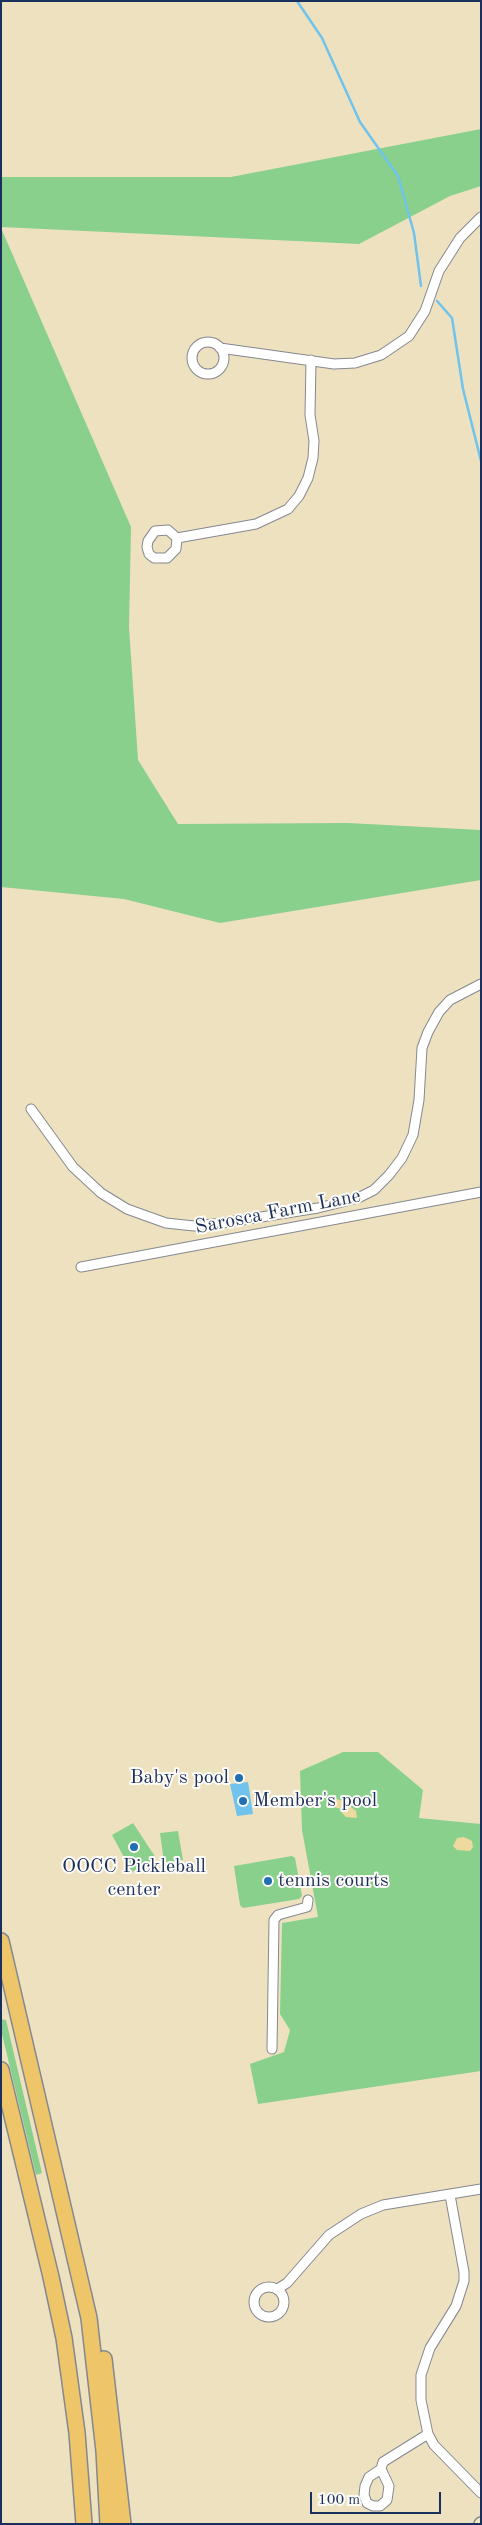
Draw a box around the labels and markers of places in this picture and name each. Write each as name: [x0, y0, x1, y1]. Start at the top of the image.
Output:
place label: Baby's pool: [130, 1766, 229, 1790]
marker: Baby's pool: [233, 1772, 245, 1784]
place label: Member's pool: [253, 1789, 377, 1813]
marker: Member's pool: [237, 1795, 249, 1807]
marker: OOCC Pickleball center: [128, 1841, 140, 1853]
place label: OOCC Pickleball center: [62, 1855, 206, 1902]
place label: tennis courts: [278, 1869, 389, 1893]
marker: tennis courts: [262, 1875, 274, 1887]

